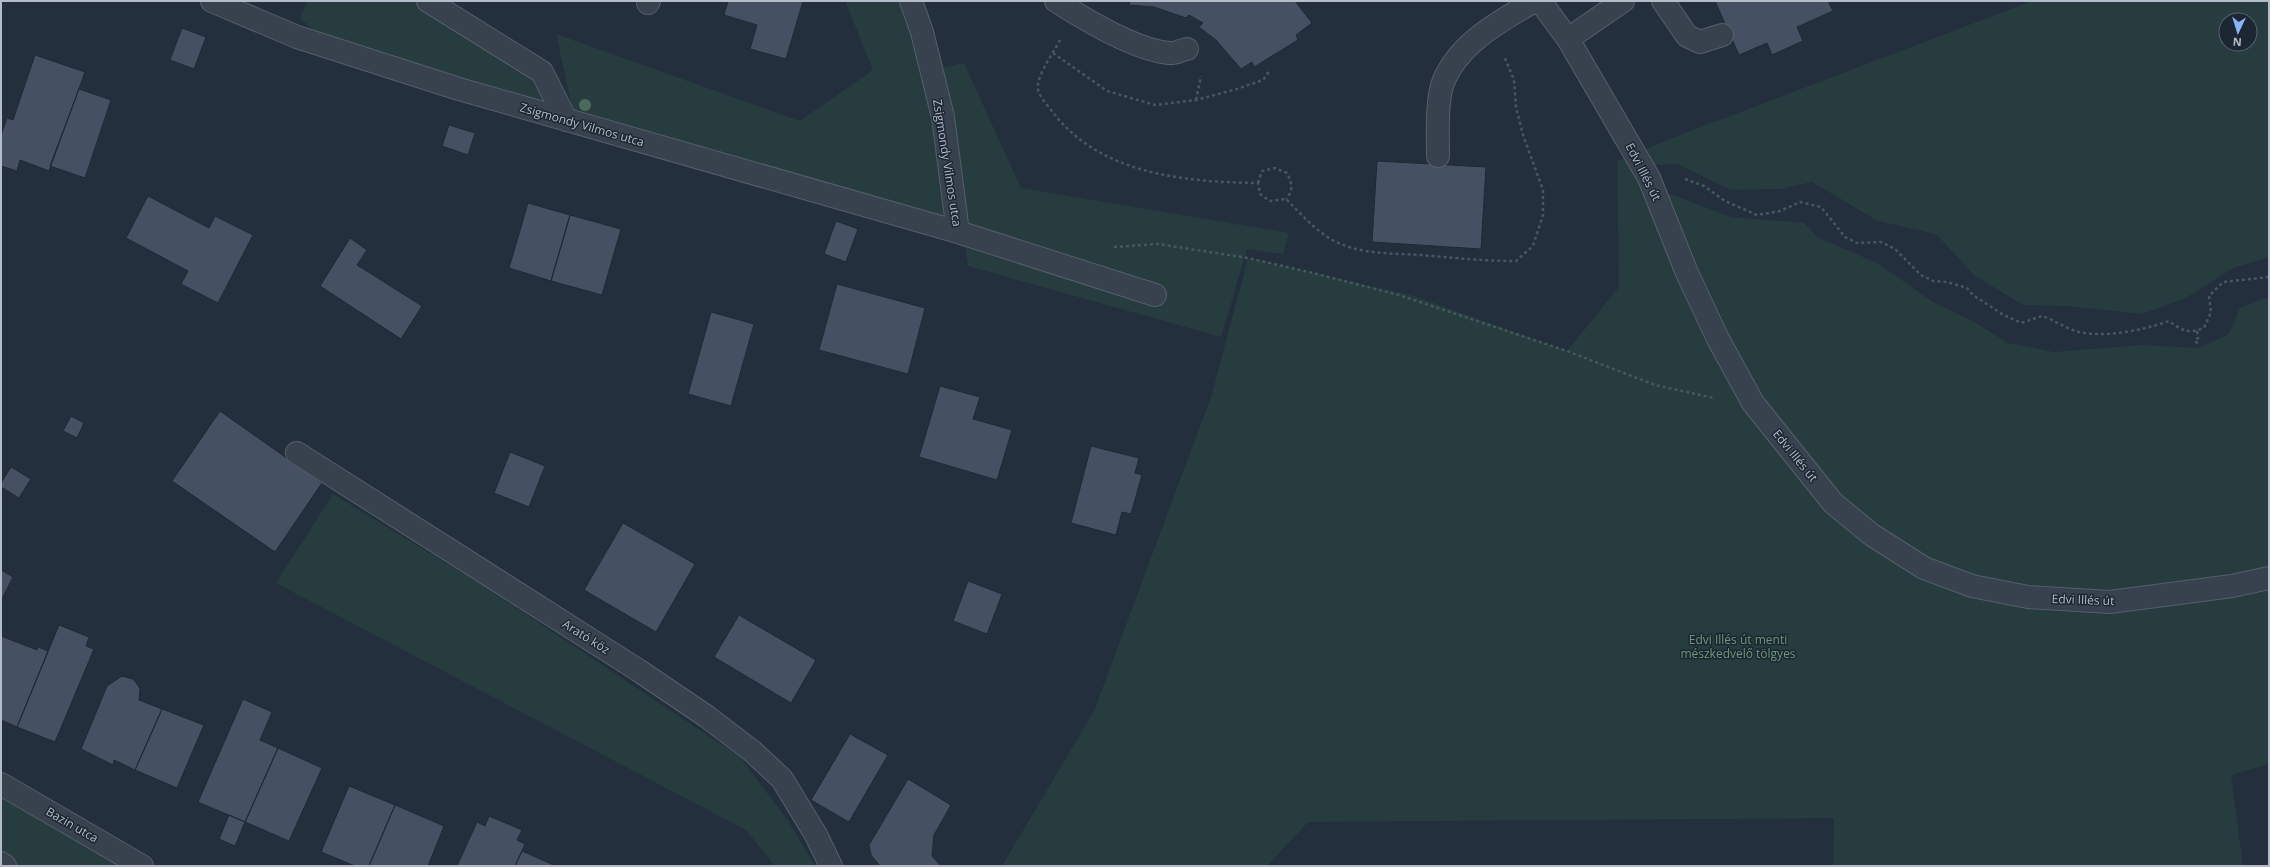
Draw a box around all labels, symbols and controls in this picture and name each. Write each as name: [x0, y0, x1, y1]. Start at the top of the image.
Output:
north arrow: [2218, 12, 2258, 52]
text: N: [2232, 35, 2242, 50]
street label: Zsigmondy Vilmos utca: [929, 98, 966, 228]
street label: Zsigmondy Vilmos utca: [518, 99, 646, 150]
street label: Edvi Illés út: [1622, 140, 1665, 204]
street label: Edvi Illés út: [1769, 426, 1822, 485]
street label: Edvi Illés út: [2051, 590, 2115, 609]
street label: Arató köz: [559, 615, 614, 658]
park label: Edvi Illés út menti mészkedvelő tölgyes: [1680, 631, 1796, 662]
street label: Bazin utca: [43, 803, 101, 846]

